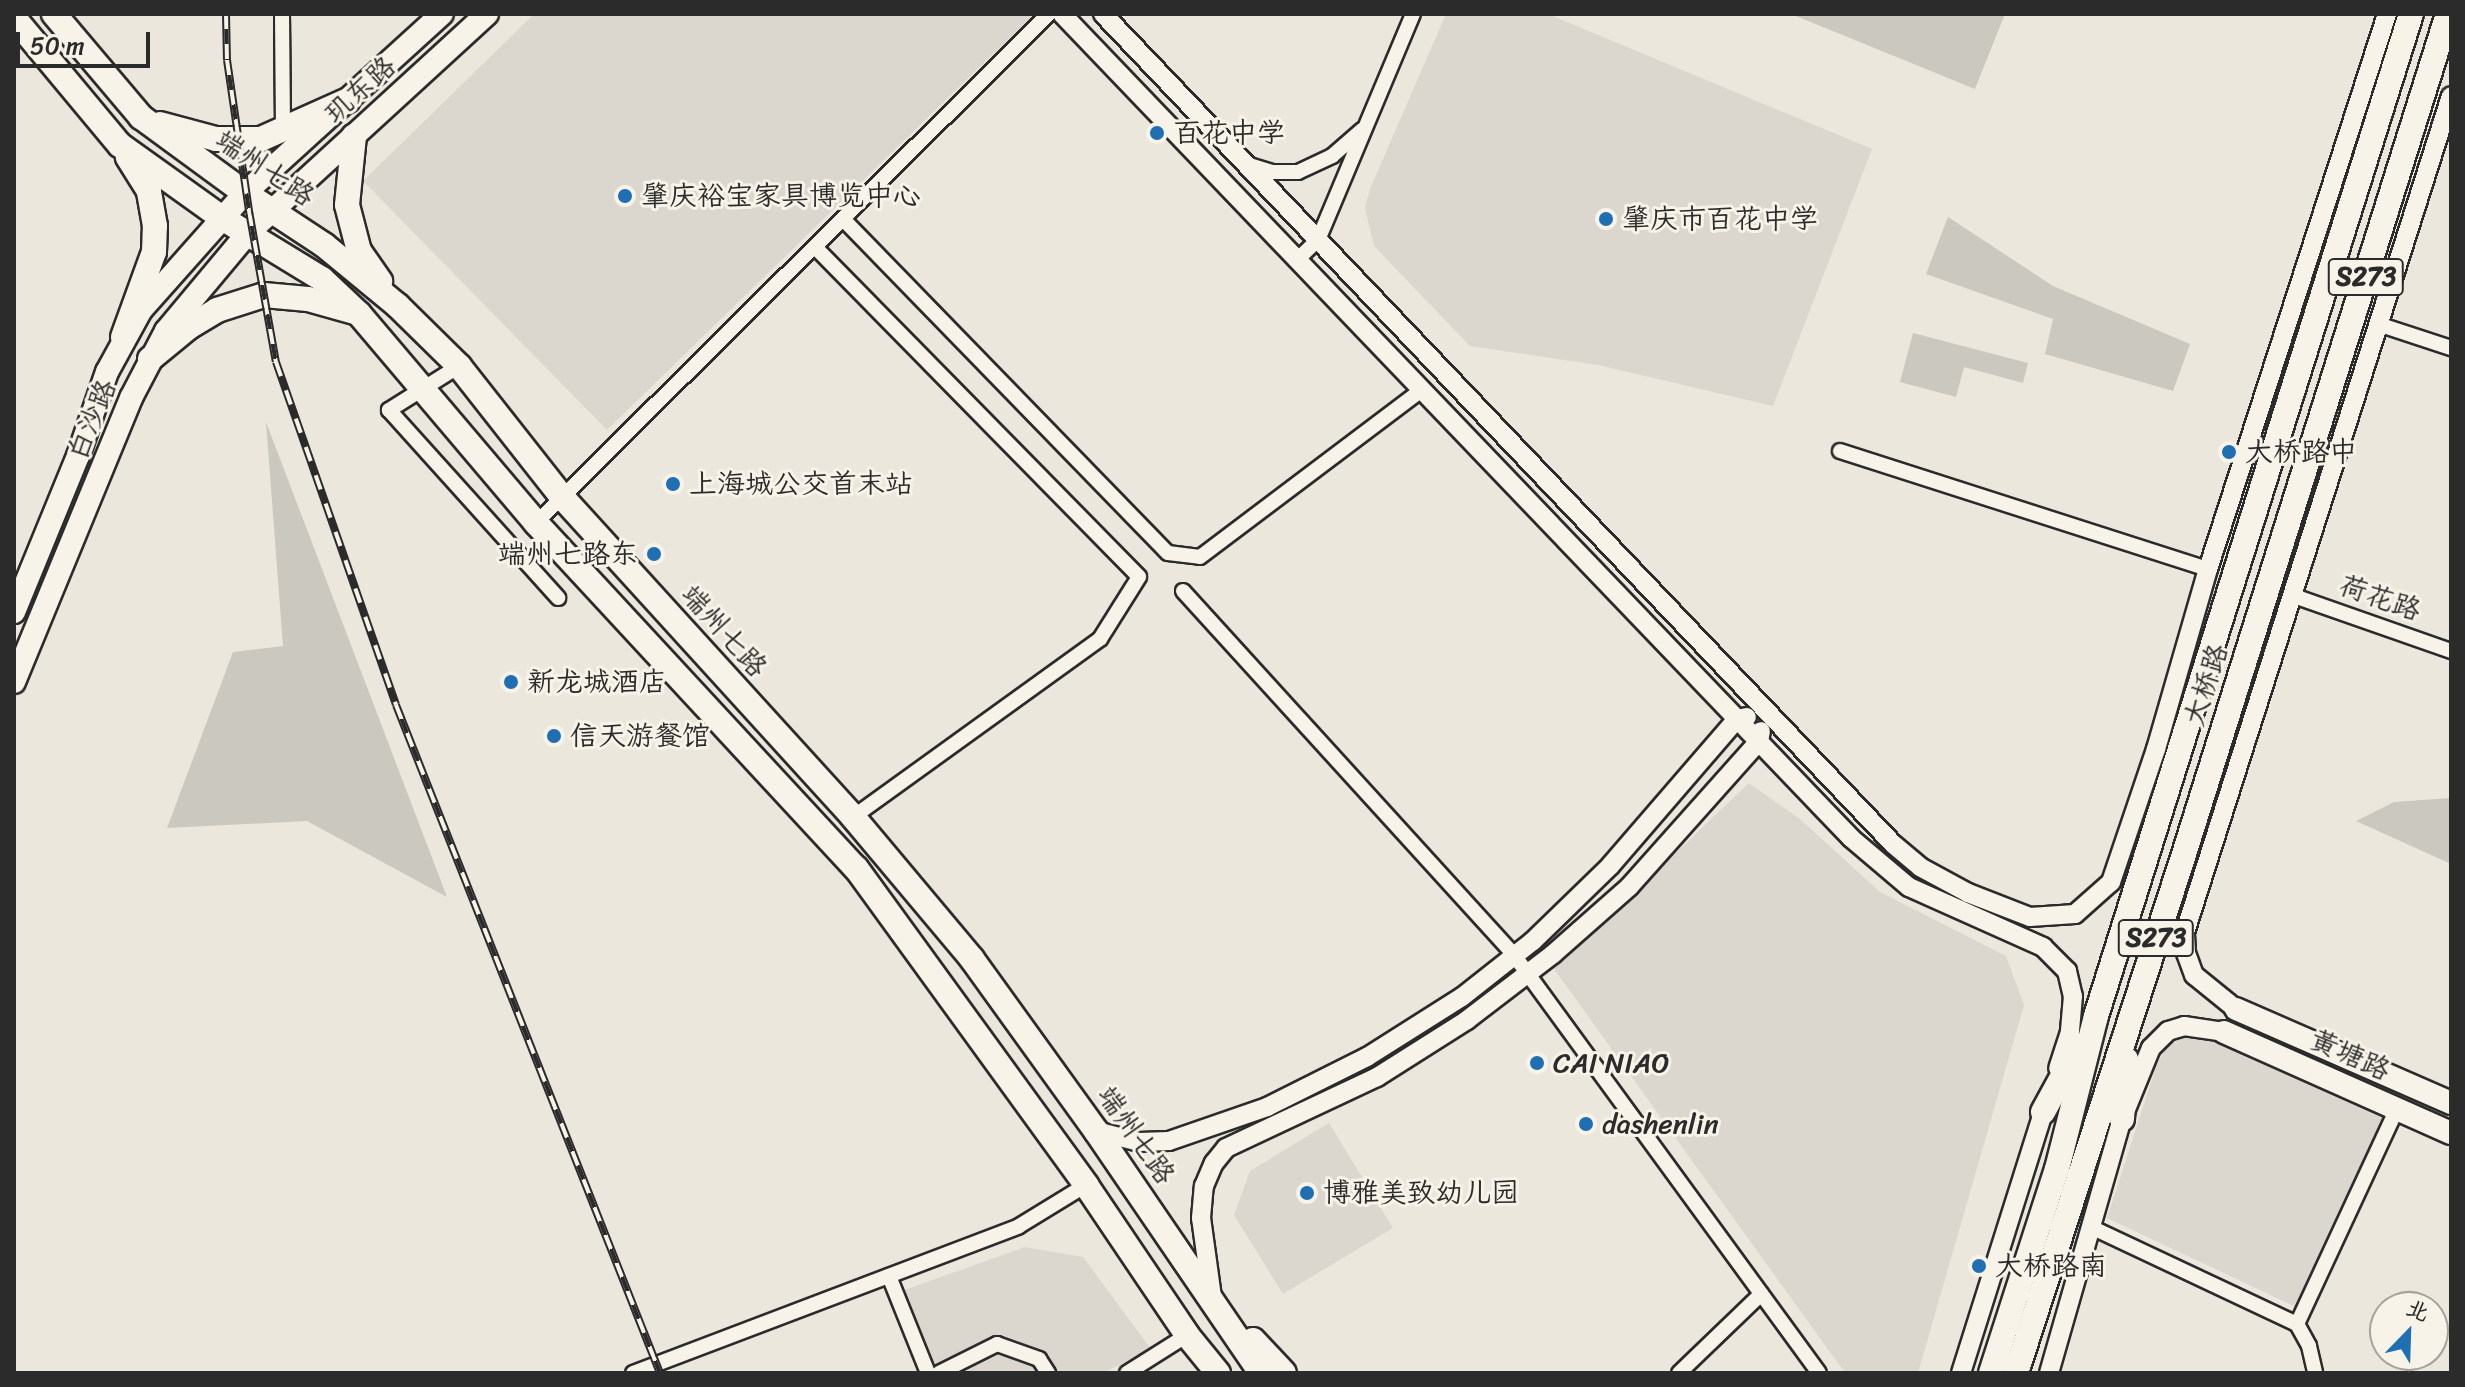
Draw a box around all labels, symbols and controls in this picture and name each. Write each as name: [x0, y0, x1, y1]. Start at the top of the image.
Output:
scale bar: [20, 16, 154, 66]
text: 50 m: [30, 25, 85, 67]
street label: 玑东路: [318, 49, 402, 131]
place label: 百花中学: [1173, 116, 1285, 150]
street label: 端州七路: [209, 123, 321, 213]
marker: 百花中学: [1148, 124, 1166, 142]
place label: 肇庆裕宝家具博览中心: [641, 179, 921, 213]
marker: 肇庆裕宝家具博览中心: [616, 187, 634, 205]
place label: 肇庆市百花中学: [1622, 202, 1818, 236]
marker: 肇庆市百花中学: [1597, 210, 1615, 228]
road number: S273: [2326, 255, 2406, 299]
street label: 白沙路: [61, 375, 123, 465]
place label: 大桥路中: [2245, 435, 2357, 469]
marker: 大桥路中: [2220, 443, 2238, 461]
place label: 上海城公交首末站: [689, 467, 913, 501]
marker: 上海城公交首末站: [664, 475, 682, 493]
place label: 端州七路东: [498, 537, 638, 571]
marker: 端州七路东: [645, 545, 663, 563]
street label: 荷花路: [2335, 568, 2425, 628]
street label: 端州七路: [674, 578, 774, 684]
street label: 大桥路: [2177, 640, 2235, 730]
place label: 新龙城酒店: [527, 665, 667, 699]
marker: 新龙城酒店: [502, 673, 520, 691]
place label: 信天游餐馆: [570, 719, 710, 753]
marker: 信天游餐馆: [545, 727, 563, 745]
road number: S273: [2116, 916, 2196, 960]
street label: 黄塘路: [2305, 1023, 2395, 1087]
place label: CAI NIAO: [1553, 1046, 1672, 1080]
marker: CAI NIAO: [1528, 1054, 1546, 1072]
street label: 端州七路: [1090, 1079, 1182, 1191]
place label: dashenlin: [1602, 1107, 1719, 1141]
marker: dashenlin: [1577, 1115, 1595, 1133]
place label: 博雅美致幼儿园: [1323, 1176, 1519, 1210]
marker: 博雅美致幼儿园: [1298, 1184, 1316, 1202]
place label: 大桥路南: [1995, 1249, 2107, 1283]
marker: 大桥路南: [1970, 1257, 1988, 1275]
text: 北: [2400, 1288, 2436, 1333]
north arrow: [2369, 1291, 2449, 1371]

